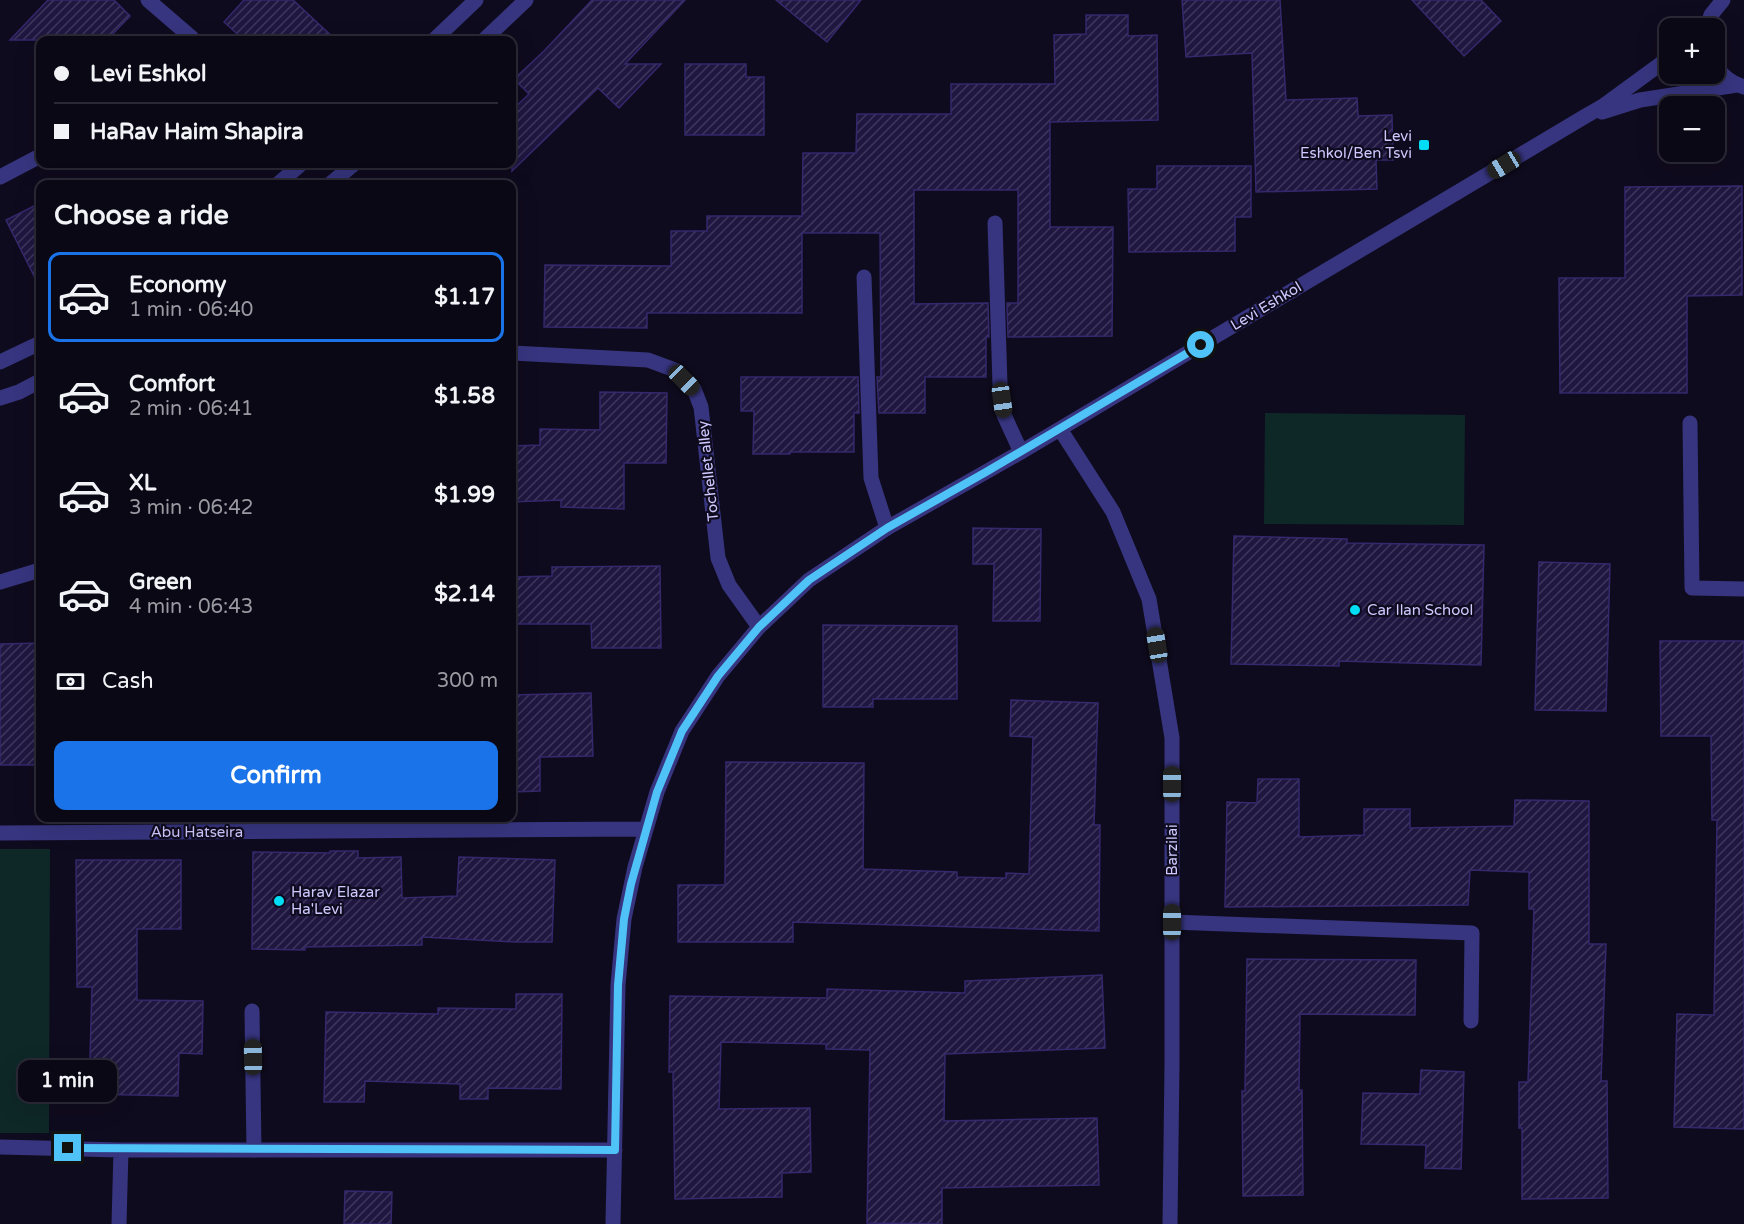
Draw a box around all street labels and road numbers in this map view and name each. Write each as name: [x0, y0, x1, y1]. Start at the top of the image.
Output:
street label: Levi Eshkol: [1227, 278, 1305, 334]
street label: Tochellet alley: [694, 420, 722, 522]
street label: Abu Hatseira: [151, 823, 243, 841]
street label: Barzilai: [1163, 824, 1181, 876]

